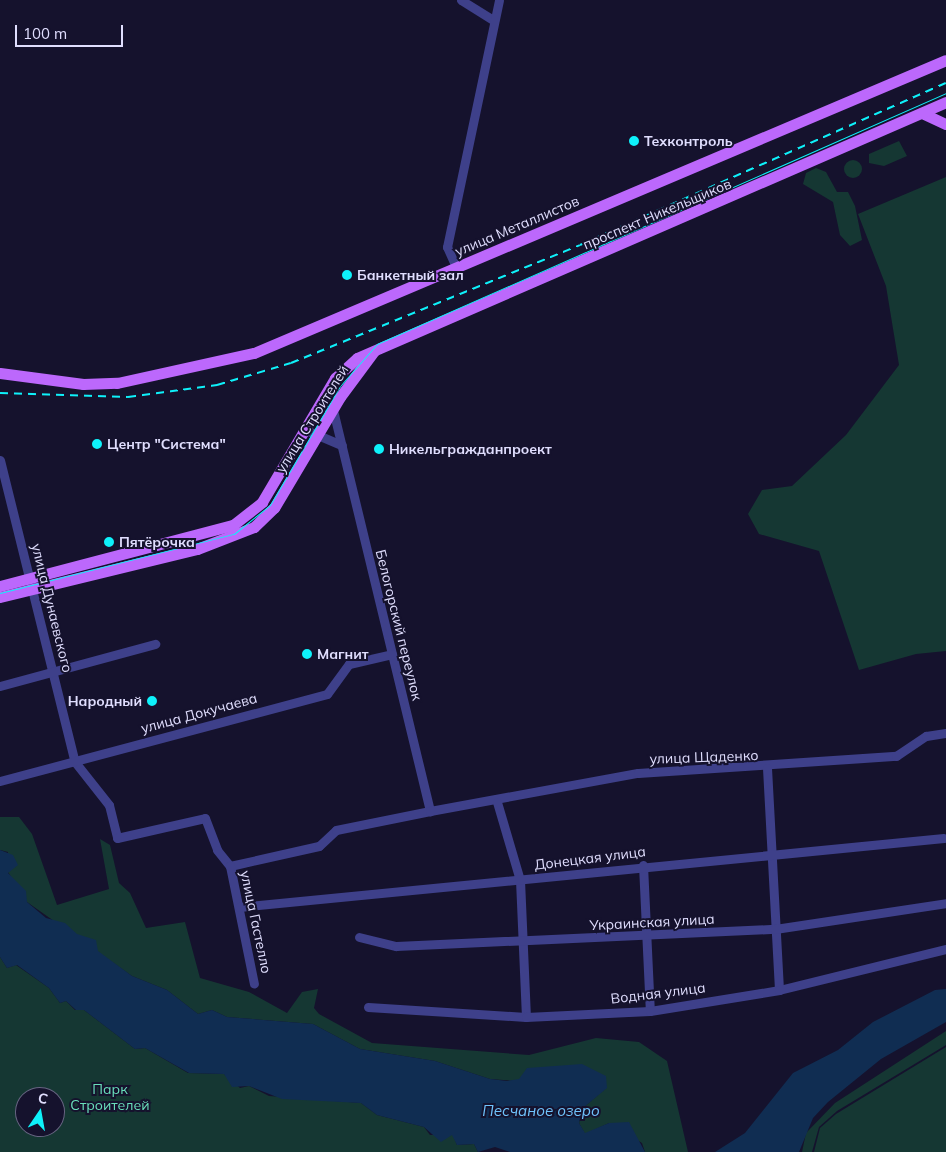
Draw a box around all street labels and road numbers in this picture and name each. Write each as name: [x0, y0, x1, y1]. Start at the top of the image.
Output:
street label: проспект Никельщиков: [580, 175, 734, 253]
street label: улица Металлистов: [452, 192, 582, 260]
street label: улица Строителей: [272, 362, 352, 476]
street label: улица Дунаевского: [28, 542, 76, 674]
street label: Белогорский переулок: [372, 548, 426, 702]
street label: улица Докучаева: [139, 689, 259, 737]
street label: улица Щаденко: [649, 747, 759, 767]
street label: Донецкая улица: [533, 843, 647, 873]
street label: улица Гастелло: [237, 869, 275, 975]
street label: Украинская улица: [589, 910, 715, 934]
street label: Водная улица: [610, 979, 706, 1007]

